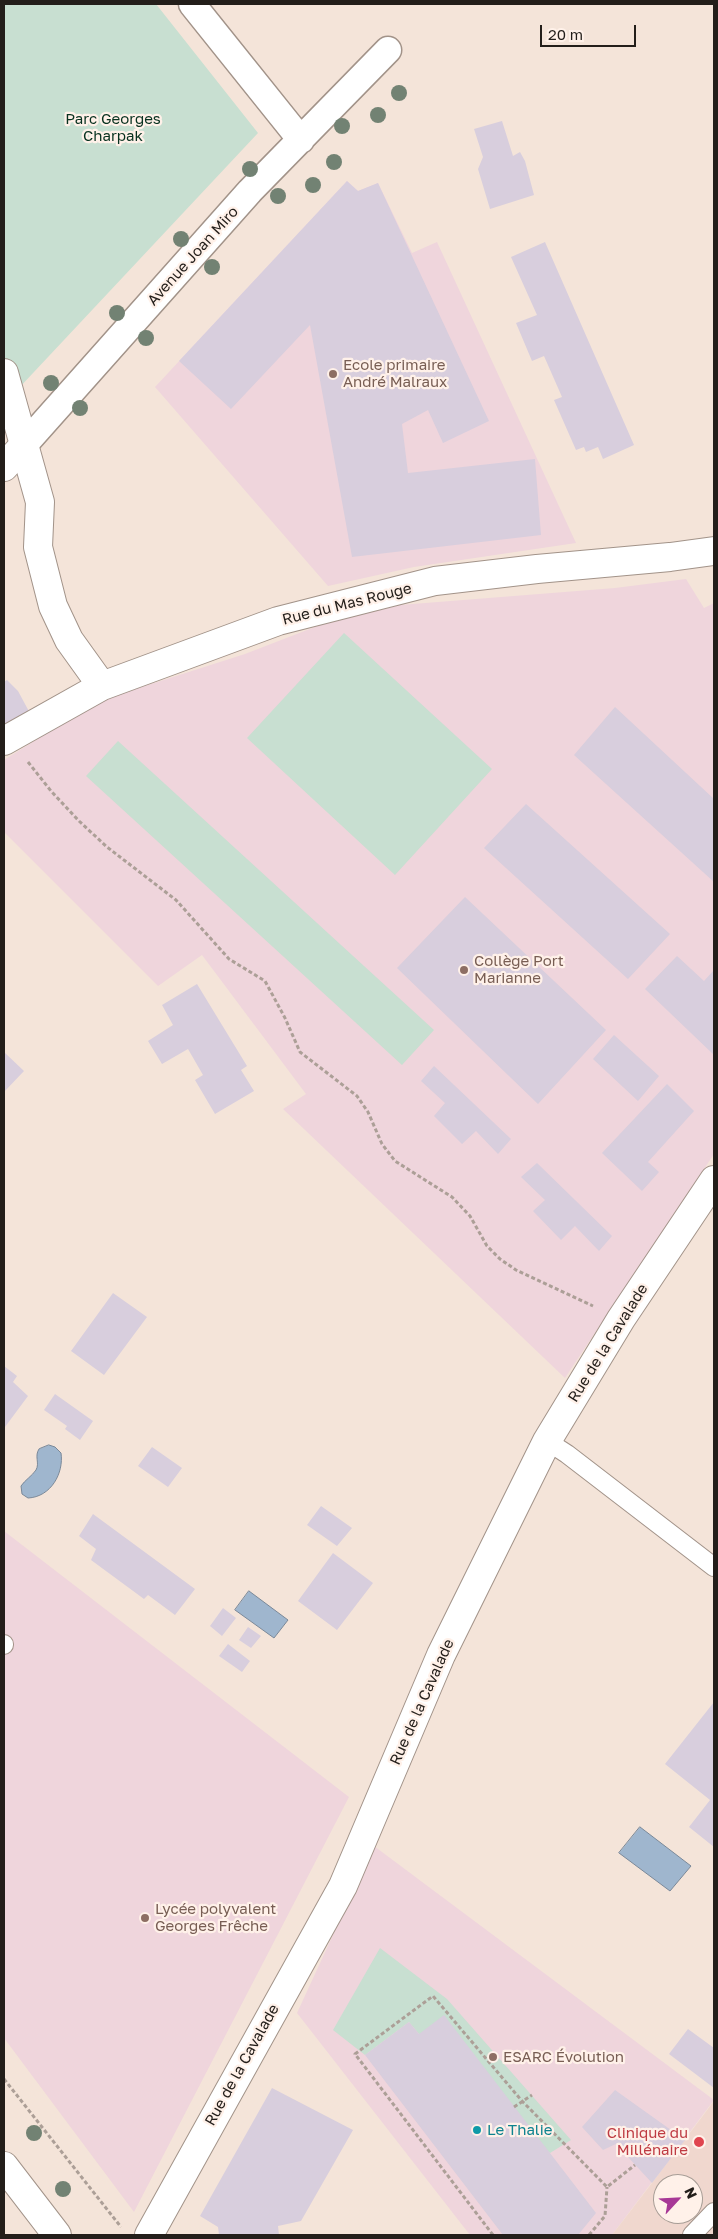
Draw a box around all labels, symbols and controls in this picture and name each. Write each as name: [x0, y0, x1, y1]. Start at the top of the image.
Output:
scale bar: [543, 15, 639, 47]
text: 20 m: [548, 25, 583, 43]
park label: Parc Georges Charpak: [65, 110, 161, 145]
street label: Avenue Joan Miro: [144, 203, 242, 309]
place label: Ecole primaire André Malraux: [343, 356, 447, 391]
marker: Ecole primaire André Malraux: [327, 368, 339, 380]
street label: Rue du Mas Rouge: [280, 579, 414, 629]
place label: Collège Port Marianne: [474, 952, 564, 987]
marker: Collège Port Marianne: [458, 964, 470, 976]
street label: Rue de la Cavalade: [564, 1281, 652, 1405]
street label: Rue de la Cavalade: [386, 1636, 458, 1768]
place label: Lycée polyvalent Georges Frêche: [155, 1900, 276, 1935]
marker: Lycée polyvalent Georges Frêche: [139, 1912, 151, 1924]
street label: Rue de la Cavalade: [201, 2001, 283, 2129]
place label: ESARC Évolution: [503, 2048, 624, 2066]
marker: ESARC Évolution: [487, 2051, 499, 2063]
place label: Le Thalie: [487, 2121, 552, 2139]
marker: Le Thalie: [471, 2124, 483, 2136]
place label: Clinique du Millénaire: [607, 2124, 688, 2159]
marker: Clinique du Millénaire: [692, 2135, 706, 2149]
north arrow: [653, 2174, 703, 2224]
text: N: [681, 2184, 701, 2201]

